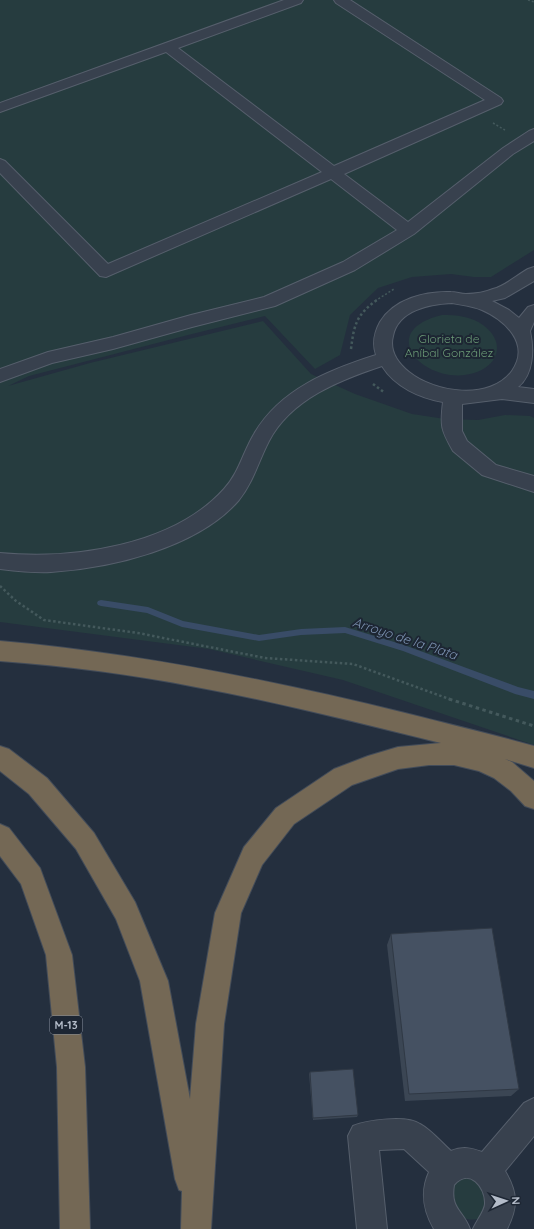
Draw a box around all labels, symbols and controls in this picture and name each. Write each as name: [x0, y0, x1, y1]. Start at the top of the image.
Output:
park label: Glorieta de Aníbal González: [405, 331, 494, 360]
water label: Arroyo de la Plata: [351, 614, 460, 663]
road number: M-13: [50, 1016, 82, 1034]
north arrow: [486, 1181, 526, 1221]
text: N: [509, 1196, 523, 1205]

